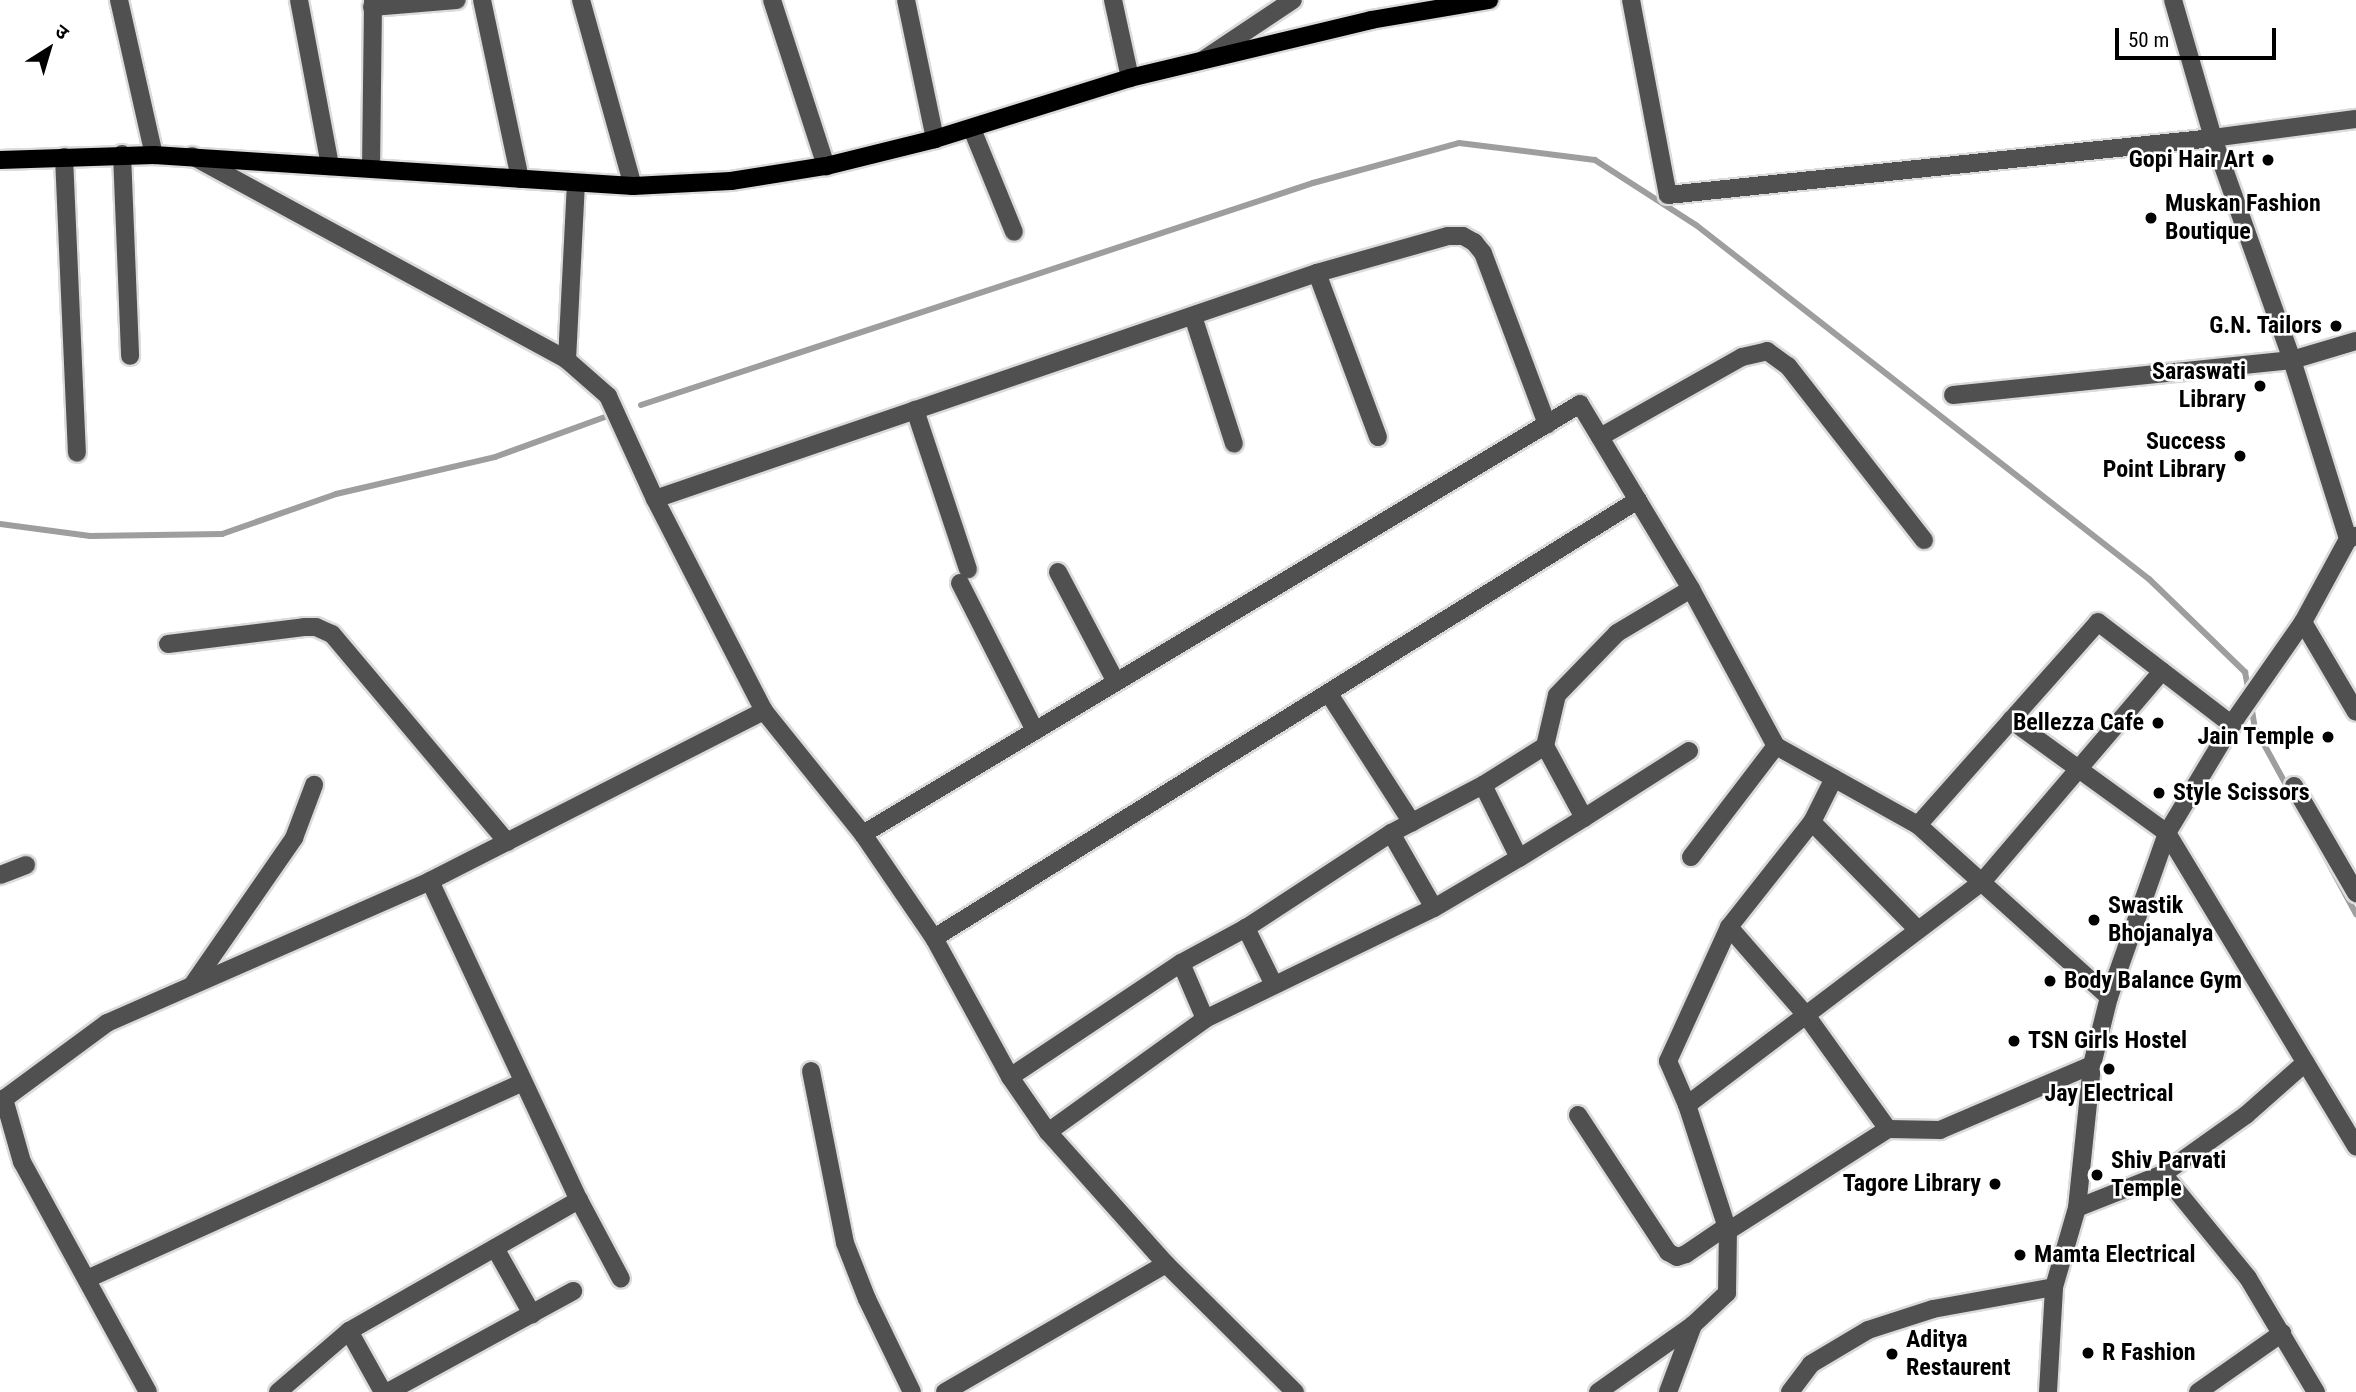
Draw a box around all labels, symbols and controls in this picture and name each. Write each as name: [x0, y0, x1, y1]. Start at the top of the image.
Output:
north arrow: [14, 14, 84, 84]
scale bar: [2118, 14, 2279, 58]
text: उ: [51, 19, 73, 44]
text: 50 m: [2128, 28, 2169, 52]
place label: Gopi Hair Art: [2129, 146, 2254, 174]
marker: Gopi Hair Art: [2260, 152, 2276, 168]
place label: Muskan Fashion Boutique: [2165, 190, 2321, 246]
marker: Muskan Fashion Boutique: [2143, 210, 2159, 226]
place label: G.N. Tailors: [2209, 312, 2322, 340]
marker: G.N. Tailors: [2328, 318, 2344, 334]
place label: Saraswati Library: [2152, 358, 2246, 414]
marker: Saraswati Library: [2252, 378, 2268, 394]
place label: Success Point Library: [2103, 428, 2226, 484]
marker: Success Point Library: [2232, 448, 2248, 464]
place label: Bellezza Cafe: [2013, 709, 2144, 737]
marker: Bellezza Cafe: [2150, 715, 2166, 731]
place label: Jain Temple: [2197, 723, 2314, 751]
marker: Jain Temple: [2320, 729, 2336, 745]
place label: Style Scissors: [2173, 779, 2310, 807]
marker: Style Scissors: [2151, 785, 2167, 801]
place label: Swastik Bhojanalya: [2108, 892, 2213, 948]
marker: Swastik Bhojanalya: [2086, 912, 2102, 928]
place label: Body Balance Gym: [2064, 967, 2242, 995]
marker: Body Balance Gym: [2042, 973, 2058, 989]
place label: TSN Girls Hostel: [2028, 1027, 2187, 1055]
marker: TSN Girls Hostel: [2006, 1033, 2022, 1049]
marker: Jay Electrical: [2101, 1061, 2117, 1077]
place label: Jay Electrical: [2044, 1080, 2174, 1108]
place label: Shiv Parvati Temple: [2111, 1147, 2226, 1203]
marker: Shiv Parvati Temple: [2089, 1167, 2105, 1183]
place label: Tagore Library: [1843, 1170, 1981, 1198]
marker: Tagore Library: [1987, 1176, 2003, 1192]
place label: Mamta Electrical: [2034, 1241, 2196, 1269]
marker: Mamta Electrical: [2012, 1247, 2028, 1263]
place label: Aditya Restaurent: [1906, 1326, 2011, 1382]
place label: R Fashion: [2102, 1339, 2196, 1367]
marker: R Fashion: [2080, 1345, 2096, 1361]
marker: Aditya Restaurent: [1884, 1346, 1900, 1362]

